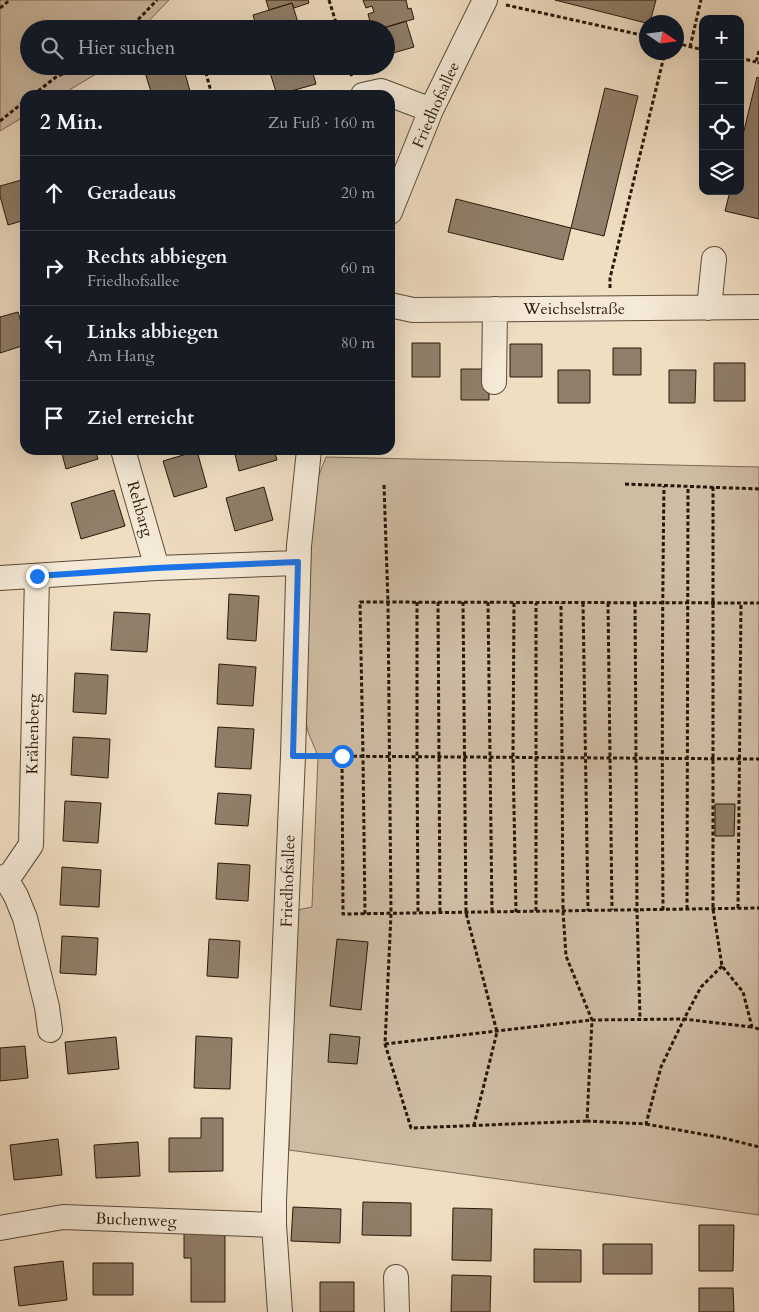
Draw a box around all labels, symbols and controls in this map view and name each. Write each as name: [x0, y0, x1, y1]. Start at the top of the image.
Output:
north arrow: [639, 15, 684, 60]
map controls: [699, 15, 744, 195]
button: +: [699, 15, 744, 60]
search box: [20, 20, 395, 75]
icon: search: [38, 34, 66, 62]
text: Hier suchen: [78, 35, 175, 61]
street label: Friedhofsallee: [407, 58, 465, 152]
button: −: [699, 60, 744, 105]
button: locate: [699, 105, 744, 150]
text: 2 Min.: [40, 108, 103, 137]
text: Zu Fuß · 160 m: [268, 112, 375, 134]
button: layers: [699, 150, 744, 195]
icon: ahead: [40, 179, 68, 207]
text: Geradeaus: [87, 180, 176, 206]
text: 20 m: [341, 182, 375, 204]
text: Rechts abbiegen: [87, 244, 228, 270]
icon: right: [40, 254, 68, 282]
text: 60 m: [341, 257, 375, 279]
text: Friedhofsallee: [87, 270, 179, 292]
street label: Weichselstraße: [522, 298, 625, 320]
text: Links abbiegen: [87, 319, 219, 345]
icon: left: [40, 329, 68, 357]
text: 80 m: [341, 332, 375, 354]
text: Am Hang: [87, 345, 155, 367]
icon: arrive: [40, 404, 68, 432]
text: Ziel erreicht: [87, 405, 194, 431]
street label: Rehbarg: [122, 478, 158, 540]
route end: [26, 565, 49, 588]
street label: Krähenberg: [21, 693, 45, 774]
route start: [331, 745, 354, 768]
street label: Friedhofsallee: [275, 834, 301, 928]
street label: Buchenweg: [95, 1208, 177, 1232]

